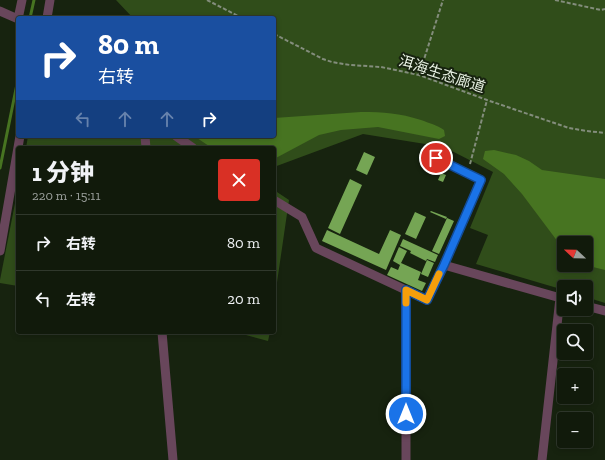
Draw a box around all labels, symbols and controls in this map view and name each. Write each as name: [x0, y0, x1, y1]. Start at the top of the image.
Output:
text: 80 m: [98, 28, 159, 61]
icon: right: [32, 32, 84, 84]
street label: 洱海生态廊道: [396, 52, 488, 96]
text: 右转: [98, 66, 134, 88]
icon: left: [72, 108, 94, 130]
icon: ahead: [114, 108, 136, 130]
icon: ahead: [156, 108, 178, 130]
icon: right: [198, 108, 220, 130]
pin: [419, 141, 453, 175]
icon: arrive: [425, 147, 447, 169]
text: 1 分钟: [32, 158, 94, 187]
button: close: [218, 159, 260, 201]
text: 220 m · 15:11: [32, 188, 100, 203]
icon: right: [32, 232, 54, 254]
text: 80 m: [227, 234, 260, 252]
text: 右转: [66, 235, 96, 253]
north arrow: [557, 236, 593, 272]
map controls: [557, 236, 593, 448]
button: sound: [557, 280, 593, 316]
icon: left: [32, 288, 54, 310]
text: 20 m: [227, 290, 260, 308]
text: 左转: [66, 291, 96, 309]
button: search: [557, 324, 593, 360]
button: +: [557, 368, 593, 404]
position arrow: [385, 393, 427, 435]
button: −: [557, 412, 593, 448]

